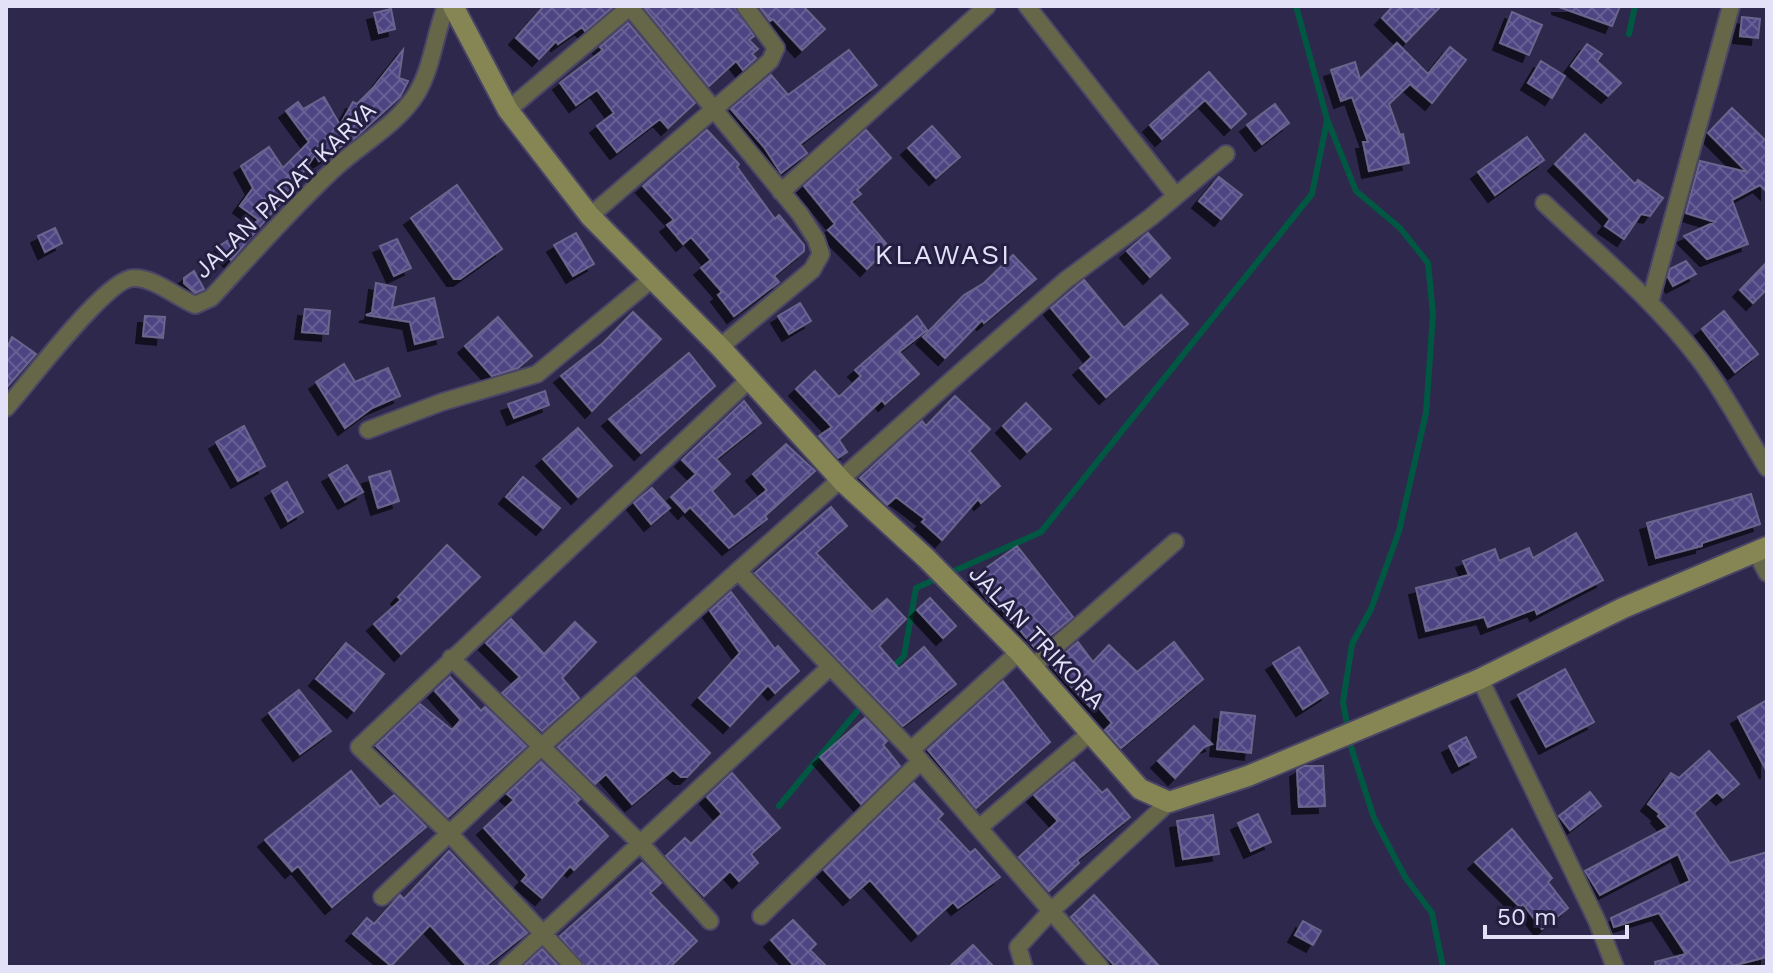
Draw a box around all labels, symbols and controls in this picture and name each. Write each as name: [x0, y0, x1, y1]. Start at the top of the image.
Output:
street label: JALAN PADAT KARYA: [188, 96, 382, 284]
district label: KLAWASI: [875, 238, 1011, 271]
street label: JALAN TRIKORA: [963, 559, 1111, 715]
scale bar: [1485, 889, 1627, 939]
text: 50 m: [1497, 903, 1557, 931]

